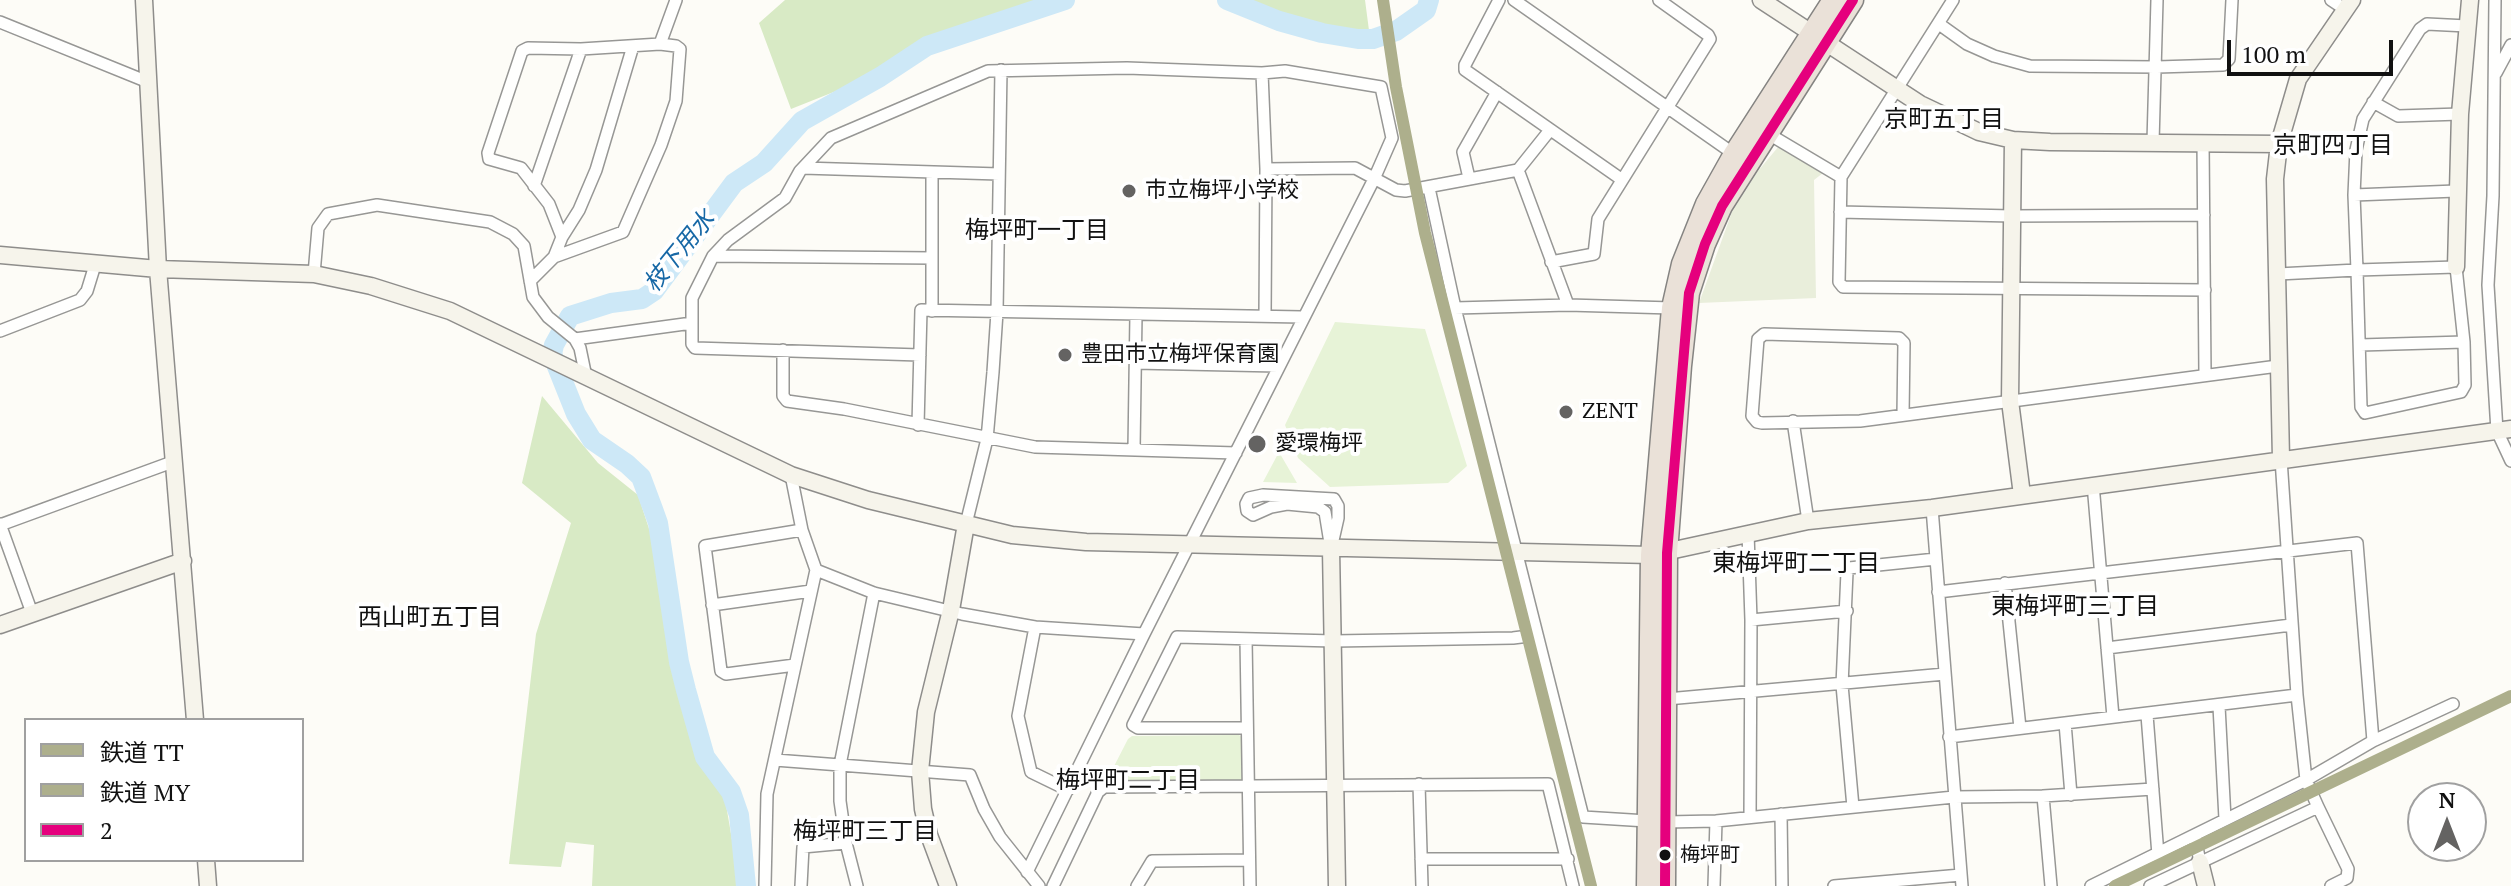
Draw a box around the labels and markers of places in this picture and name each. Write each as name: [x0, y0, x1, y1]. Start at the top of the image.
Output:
place label: 市立梅坪小学校: [1145, 178, 1299, 204]
marker: 市立梅坪小学校: [1120, 182, 1138, 200]
place label: 豊田市立梅坪保育園: [1081, 342, 1279, 368]
marker: 豊田市立梅坪保育園: [1056, 346, 1074, 364]
place label: ZENT: [1582, 399, 1638, 425]
marker: ZENT: [1557, 403, 1575, 421]
place label: 愛環梅坪: [1275, 431, 1363, 457]
marker: 愛環梅坪: [1246, 433, 1268, 455]
place label: 梅坪町: [1680, 843, 1740, 867]
marker: 梅坪町: [1657, 847, 1673, 863]

